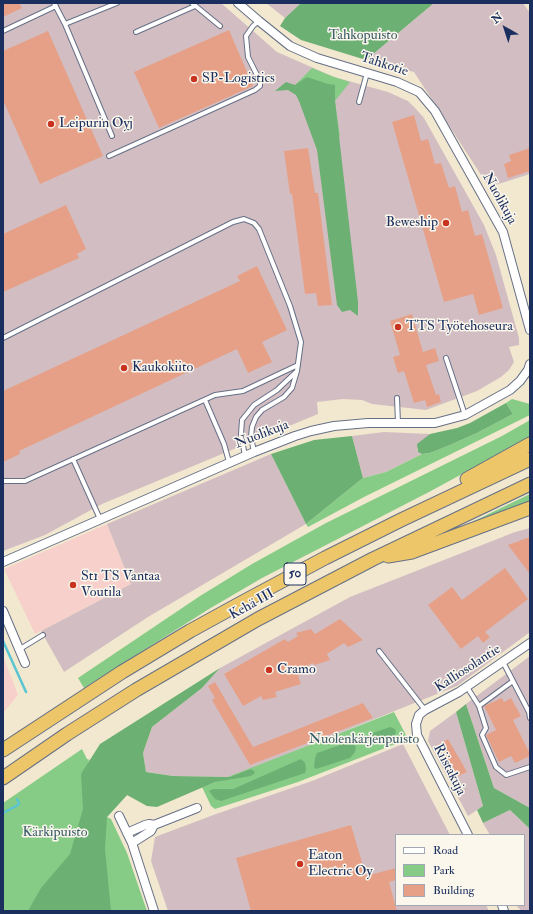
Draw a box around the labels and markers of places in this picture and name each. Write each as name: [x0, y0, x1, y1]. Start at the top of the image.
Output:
place label: SP-Logistics: [202, 71, 275, 87]
marker: SP-Logistics: [189, 74, 199, 84]
place label: Leipurin Oyj: [59, 116, 133, 132]
marker: Leipurin Oyj: [46, 119, 56, 129]
place label: Beweship: [386, 215, 438, 231]
marker: Beweship: [441, 218, 451, 228]
place label: TTS Työtehoseura: [406, 319, 513, 335]
marker: TTS Työtehoseura: [393, 322, 403, 332]
place label: Kaukokiito: [132, 360, 193, 376]
marker: Kaukokiito: [119, 363, 129, 373]
place label: St1 TS Vantaa Voutila: [81, 569, 160, 602]
marker: St1 TS Vantaa Voutila: [68, 580, 78, 590]
place label: Cramo: [277, 662, 316, 678]
marker: Cramo: [264, 665, 274, 675]
place label: Eaton Electric Oy: [308, 848, 373, 880]
marker: Eaton Electric Oy: [295, 859, 305, 869]

